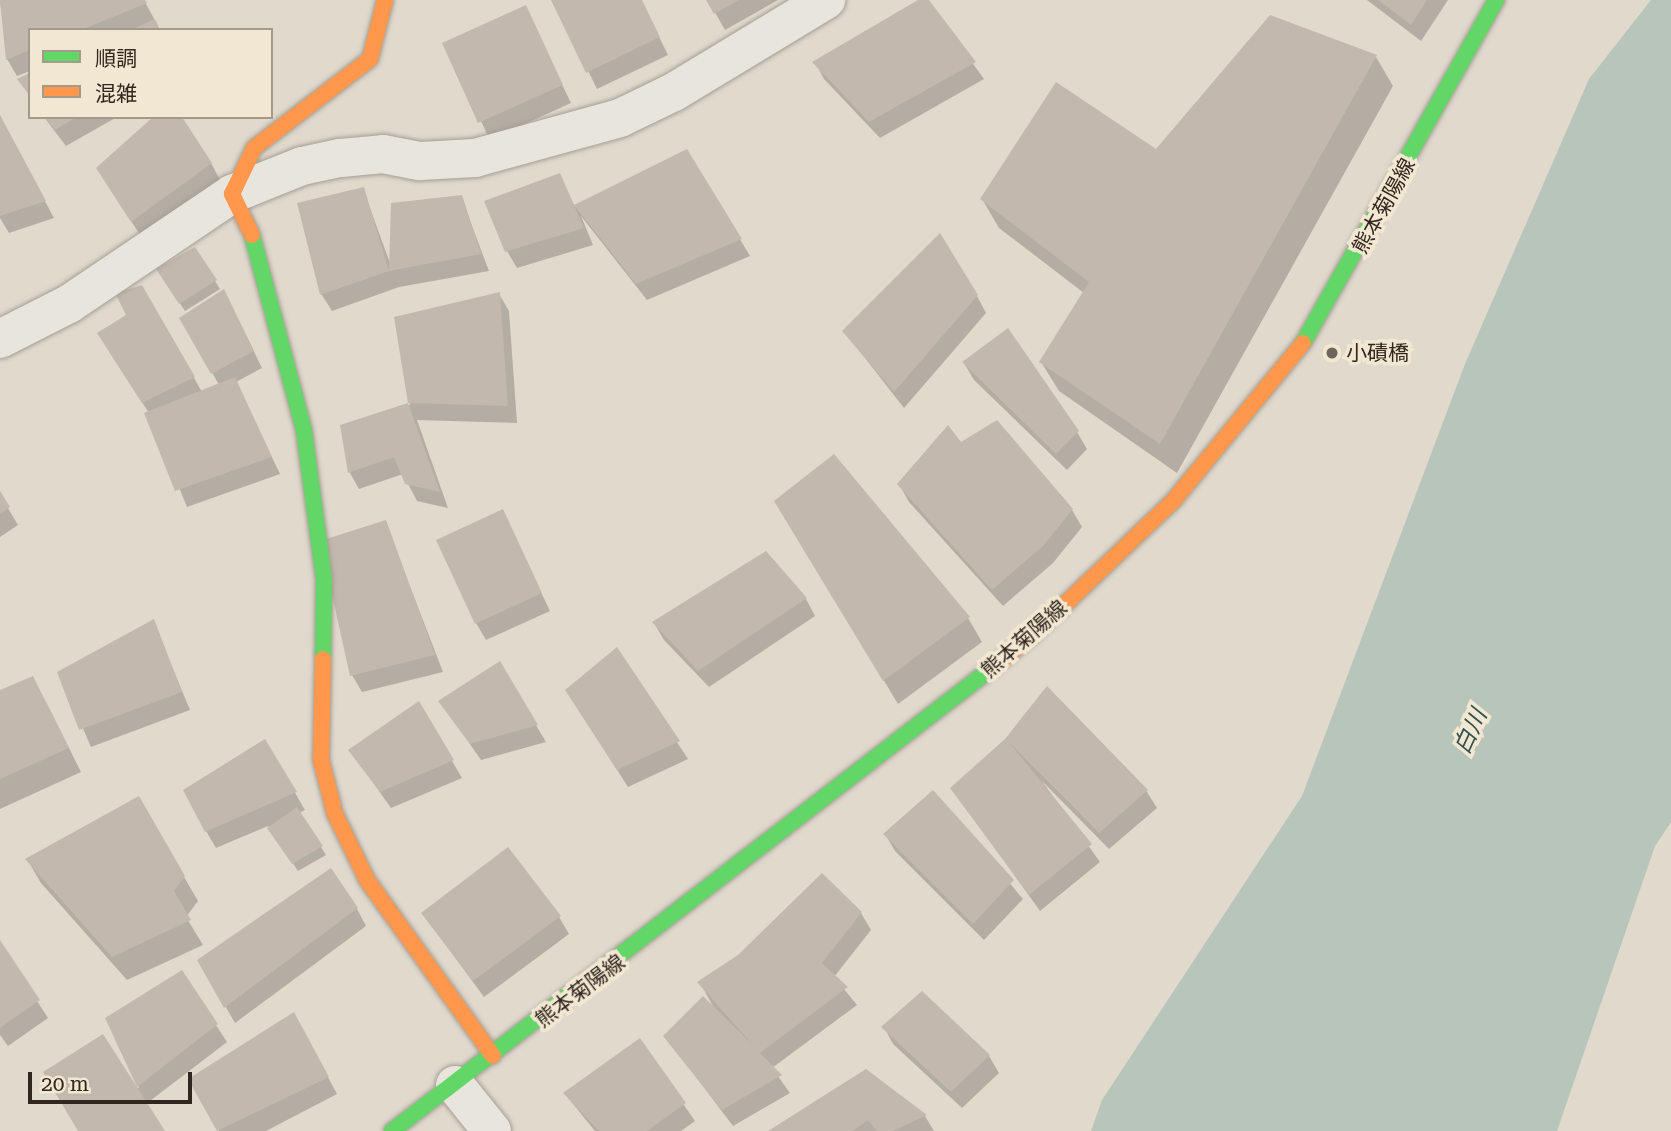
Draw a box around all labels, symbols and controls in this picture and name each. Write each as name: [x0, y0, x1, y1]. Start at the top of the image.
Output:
legend: [28, 28, 273, 119]
text: 順調: [95, 47, 137, 71]
text: 混雑: [95, 82, 137, 106]
street label: 熊本菊陽線: [1348, 154, 1420, 258]
place label: 小磧橋: [1346, 340, 1409, 366]
marker: 小磧橋: [1324, 345, 1340, 361]
street label: 熊本菊陽線: [976, 595, 1072, 683]
water label: 白川: [1449, 705, 1493, 759]
street label: 熊本菊陽線: [530, 949, 630, 1033]
scale bar: [32, 1058, 196, 1102]
text: 20 m: [41, 1072, 89, 1096]

